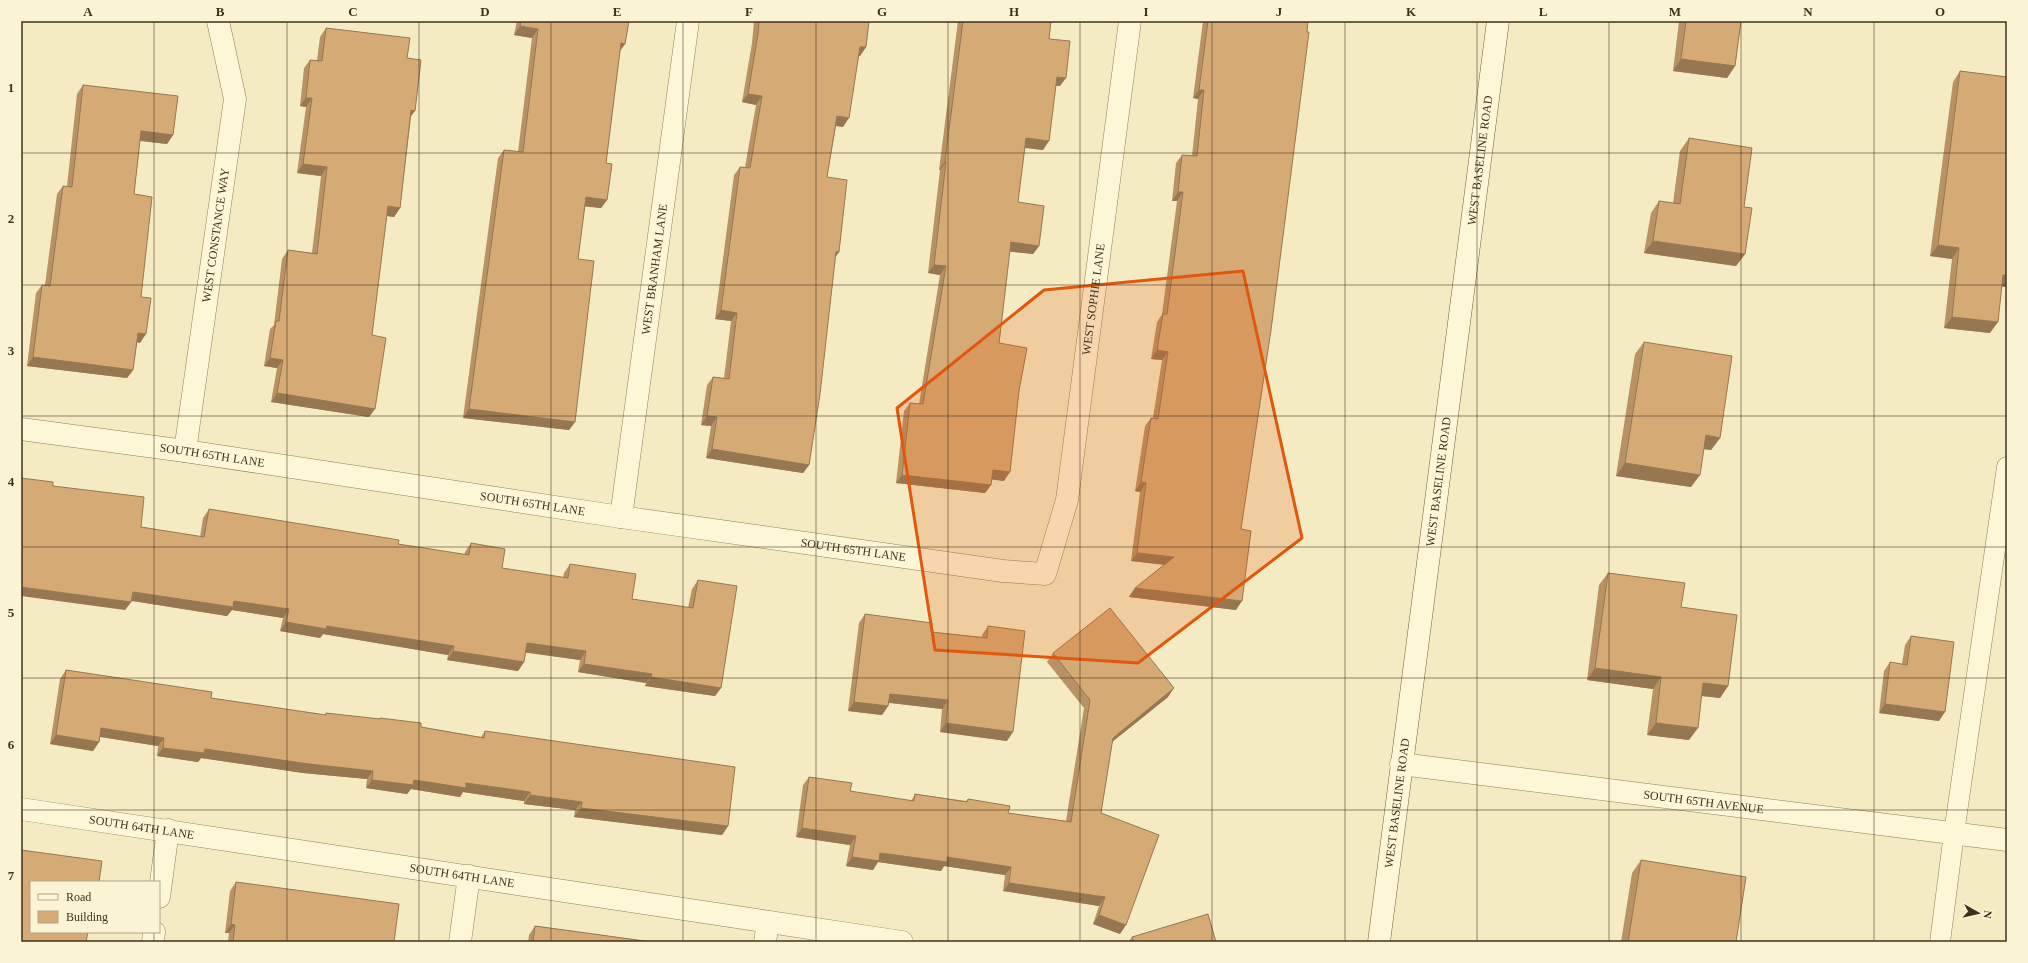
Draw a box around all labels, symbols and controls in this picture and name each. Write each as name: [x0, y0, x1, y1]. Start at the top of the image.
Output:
text: A: [83, 4, 93, 19]
text: B: [216, 4, 225, 19]
text: C: [348, 4, 358, 19]
text: D: [480, 4, 490, 19]
text: E: [613, 4, 621, 19]
text: F: [745, 4, 753, 19]
text: G: [877, 4, 887, 19]
text: H: [1009, 4, 1019, 19]
text: I: [1143, 4, 1149, 19]
text: J: [1276, 4, 1283, 19]
text: K: [1406, 4, 1417, 19]
text: L: [1539, 4, 1548, 19]
text: M: [1669, 4, 1681, 19]
text: N: [1803, 4, 1813, 19]
text: O: [1935, 4, 1945, 19]
text: 1: [8, 80, 14, 95]
street label: WEST BASELINE ROAD: [1465, 95, 1495, 226]
street label: WEST CONSTANCE WAY: [199, 167, 232, 303]
street label: WEST BRANHAM LANE: [639, 203, 670, 336]
text: 2: [8, 211, 14, 226]
street label: WEST SOPHIE LANE: [1079, 243, 1108, 356]
text: 3: [8, 343, 15, 358]
street label: WEST BASELINE ROAD: [1423, 416, 1454, 547]
street label: SOUTH 65TH LANE: [159, 441, 266, 470]
text: 4: [8, 474, 15, 489]
street label: SOUTH 65TH LANE: [479, 489, 586, 518]
street label: SOUTH 65TH LANE: [800, 535, 907, 564]
text: 5: [8, 605, 15, 620]
text: 6: [8, 737, 15, 752]
street label: WEST BASELINE ROAD: [1382, 737, 1412, 869]
street label: SOUTH 65TH AVENUE: [1643, 787, 1765, 816]
street label: SOUTH 64TH LANE: [88, 812, 195, 842]
street label: SOUTH 64TH LANE: [409, 861, 516, 890]
text: 7: [8, 868, 15, 883]
legend: [30, 881, 160, 933]
text: Road: [66, 890, 91, 904]
north arrow: [1958, 893, 1998, 933]
text: Building: [66, 910, 108, 924]
text: N: [1981, 910, 1994, 919]

